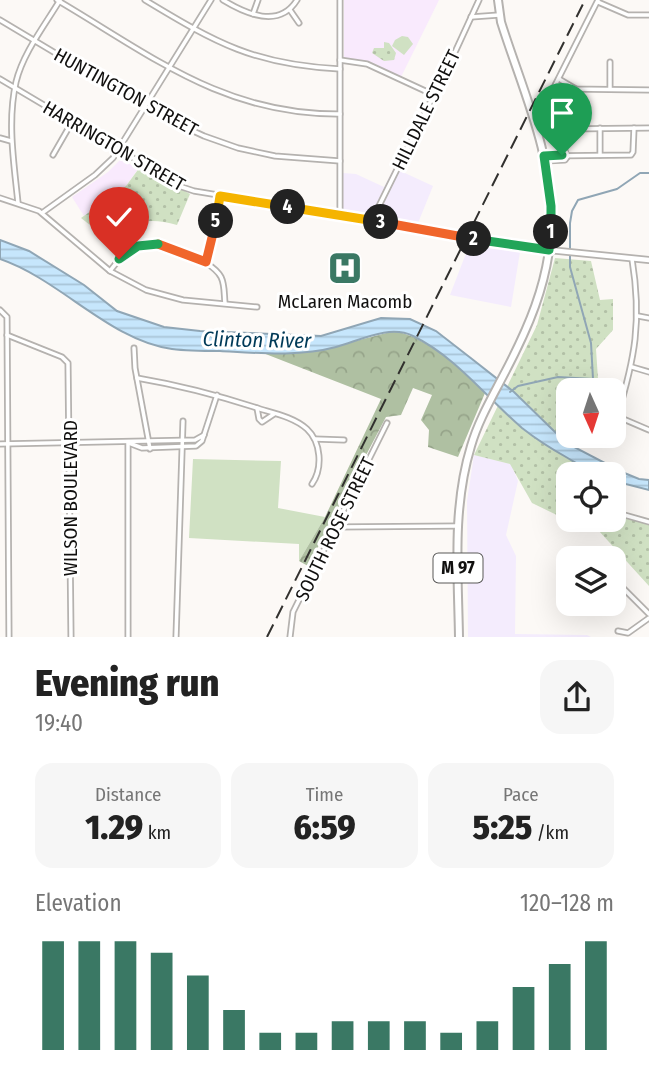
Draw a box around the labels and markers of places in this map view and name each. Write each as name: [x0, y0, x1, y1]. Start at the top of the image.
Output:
pin: [532, 83, 592, 155]
pin: [89, 187, 149, 259]
pin: 4: [270, 190, 306, 224]
pin: 5: [198, 204, 234, 238]
pin: 3: [364, 204, 398, 240]
pin: 1: [534, 215, 568, 250]
pin: 2: [456, 222, 491, 256]
hospital icon: McLaren Macomb: [326, 249, 364, 287]
place label: McLaren Macomb: [278, 290, 412, 313]

